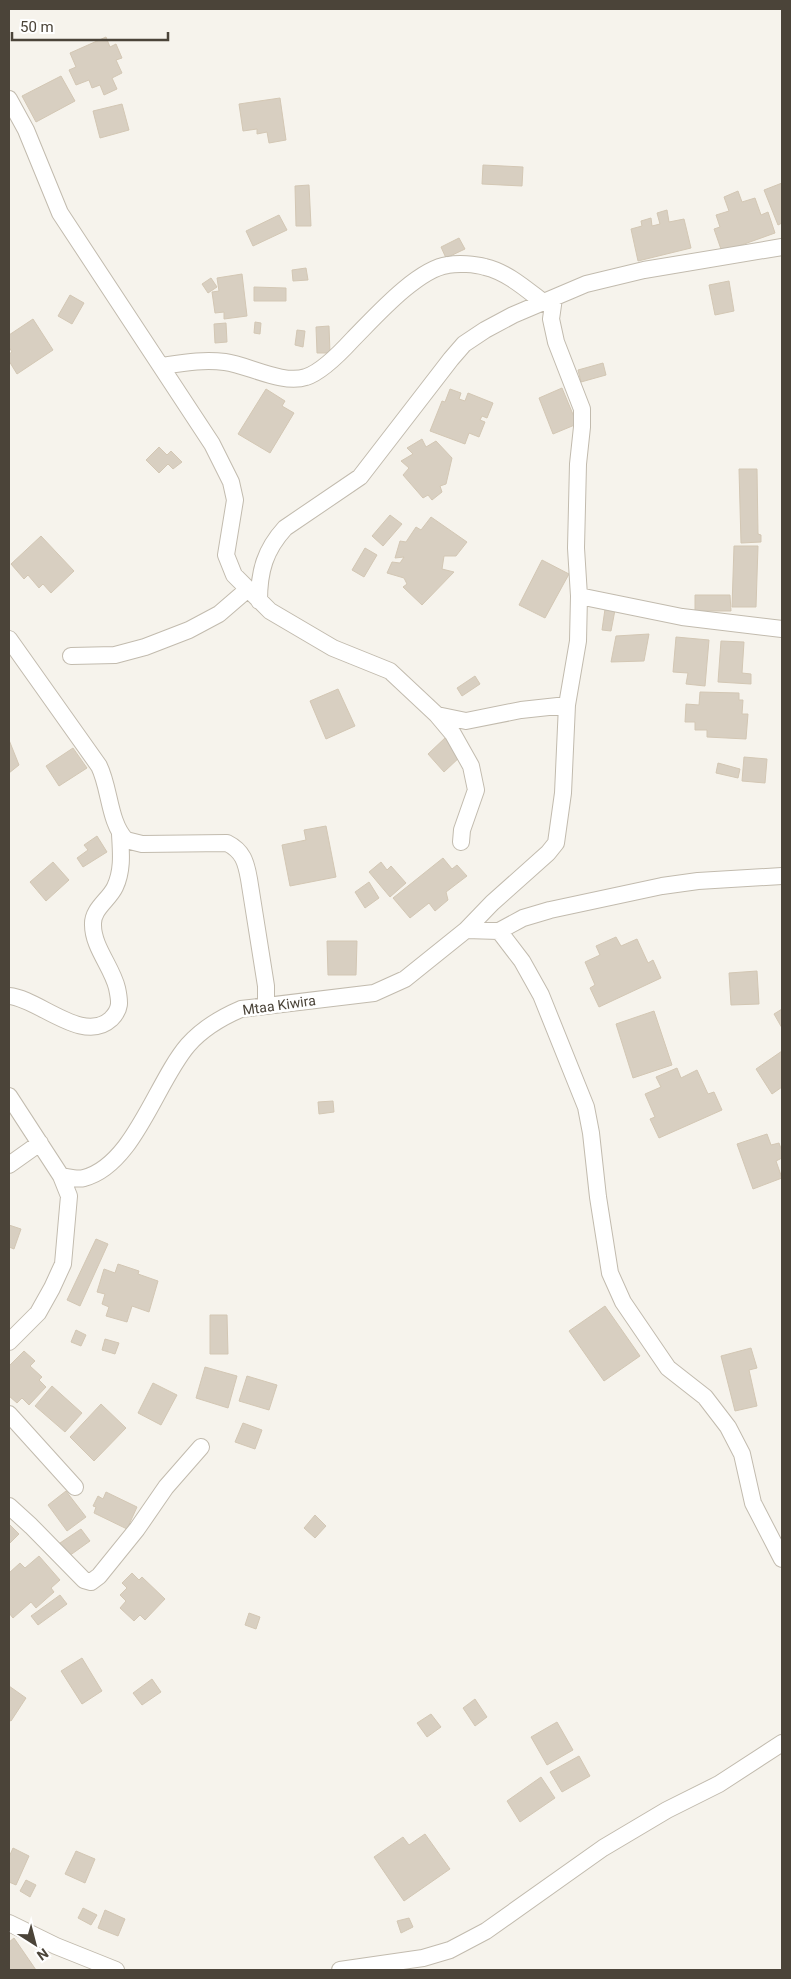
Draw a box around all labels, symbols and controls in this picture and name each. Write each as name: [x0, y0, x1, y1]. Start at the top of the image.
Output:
scale bar: [12, 10, 169, 42]
text: 50 m: [20, 18, 54, 36]
street label: Mtaa Kiwira: [241, 992, 317, 1018]
north arrow: [10, 1919, 60, 1969]
text: N: [34, 1945, 51, 1964]

